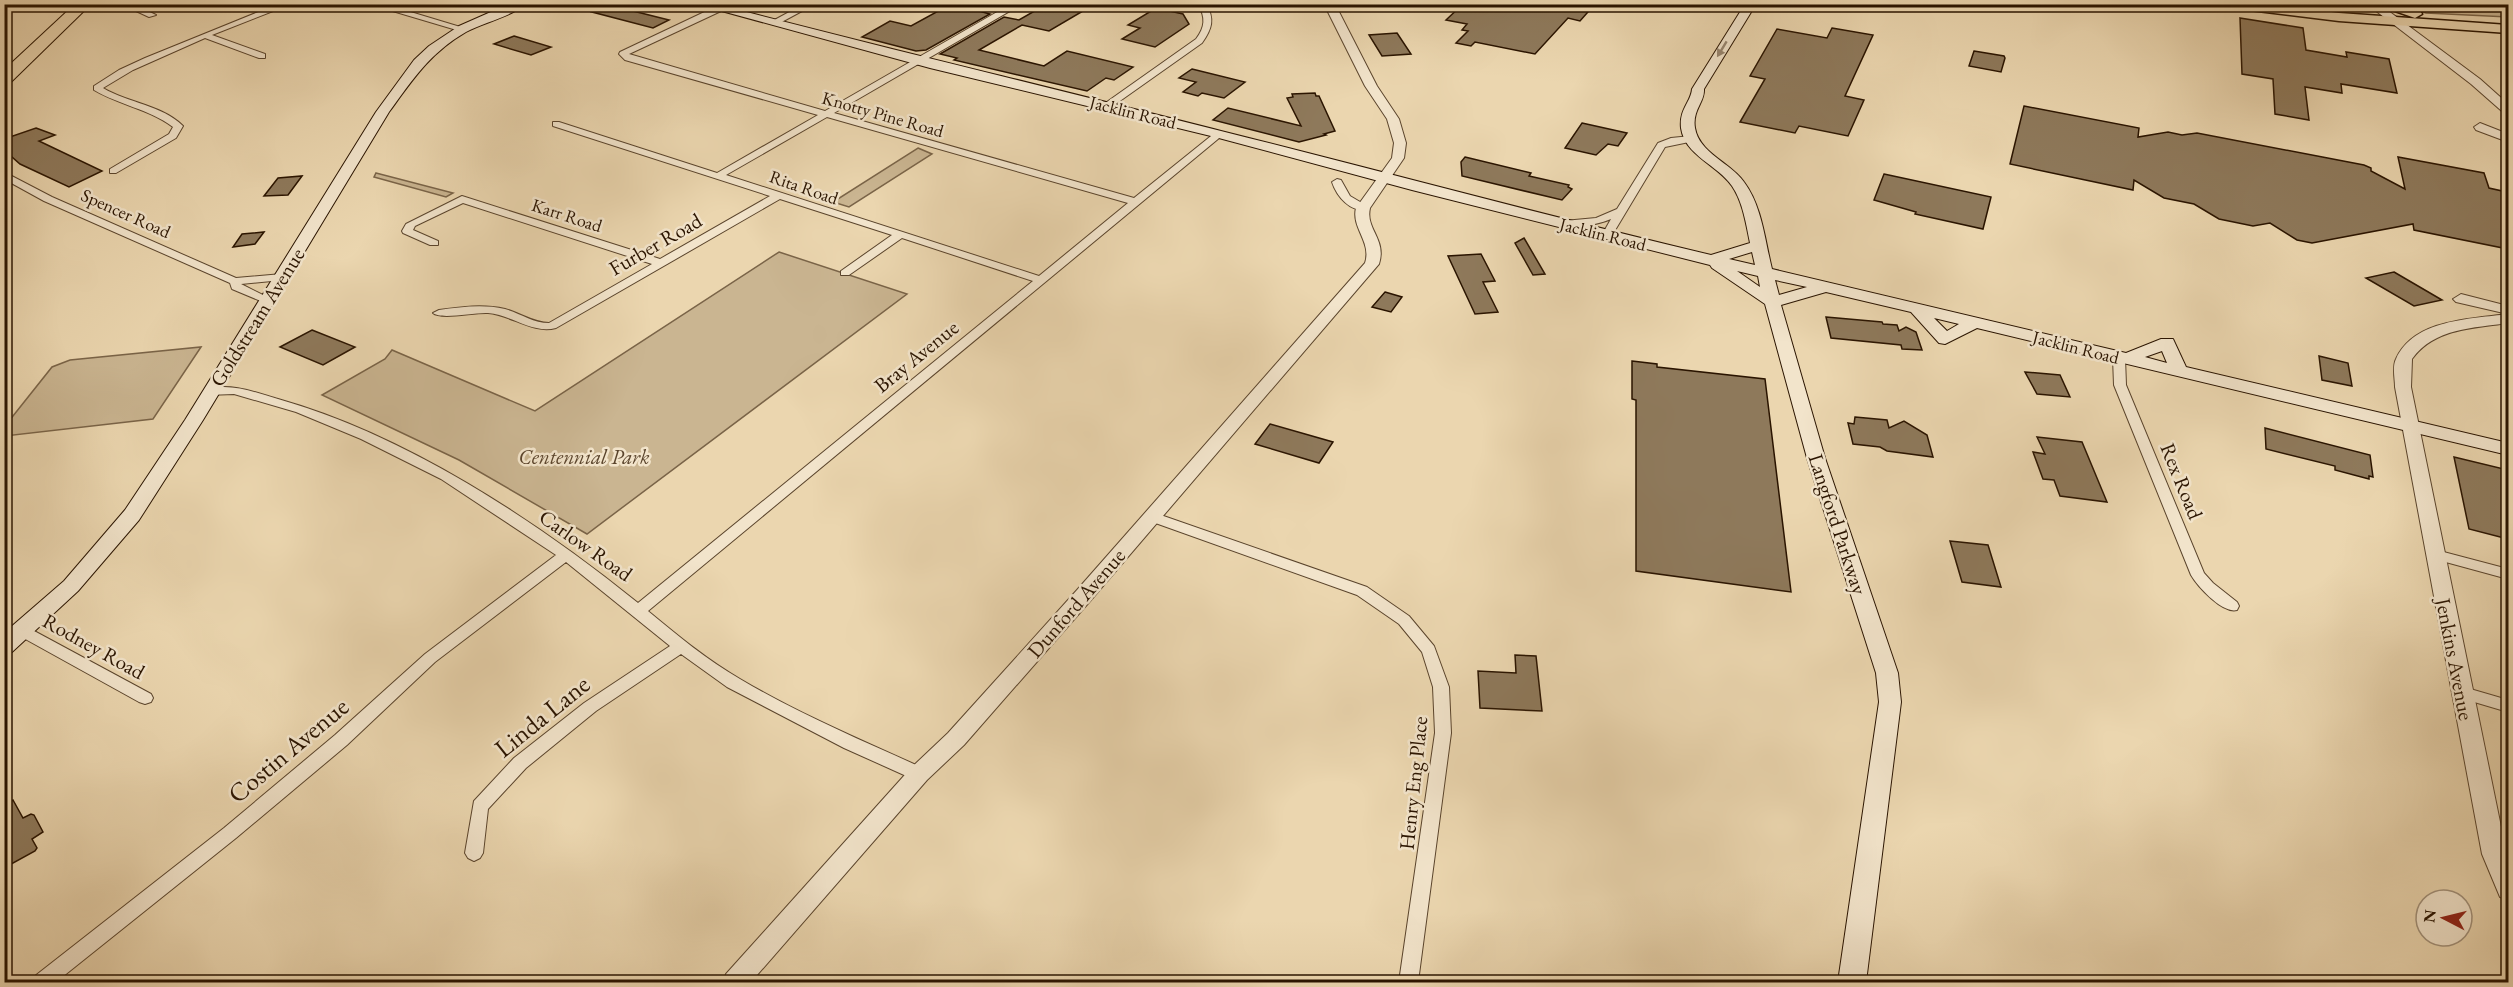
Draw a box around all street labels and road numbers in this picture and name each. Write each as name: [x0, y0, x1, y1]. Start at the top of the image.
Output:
street label: Knotty Pine Road: [819, 86, 947, 143]
street label: Jacklin Road: [1085, 90, 1180, 134]
street label: Rita Road: [767, 165, 842, 210]
street label: Spencer Road: [78, 183, 175, 243]
street label: Karr Road: [529, 193, 606, 237]
street label: Furber Road: [604, 206, 707, 281]
street label: Jacklin Road: [1555, 212, 1650, 256]
street label: Goldstream Avenue: [203, 242, 311, 392]
street label: Bray Avenue: [868, 314, 964, 398]
street label: Jacklin Road: [2028, 325, 2123, 369]
street label: Rex Road: [2154, 439, 2210, 524]
street label: Langford Parkway: [1803, 450, 1874, 599]
street label: Carlow Road: [534, 503, 638, 587]
street label: Dunford Avenue: [1021, 543, 1131, 663]
street label: Jenkins Avenue: [2430, 594, 2480, 722]
street label: Rodney Road: [38, 607, 150, 685]
street label: Linda Lane: [487, 667, 597, 765]
street label: Costin Avenue: [220, 689, 356, 811]
street label: Henry Eng Place: [1393, 715, 1433, 851]

